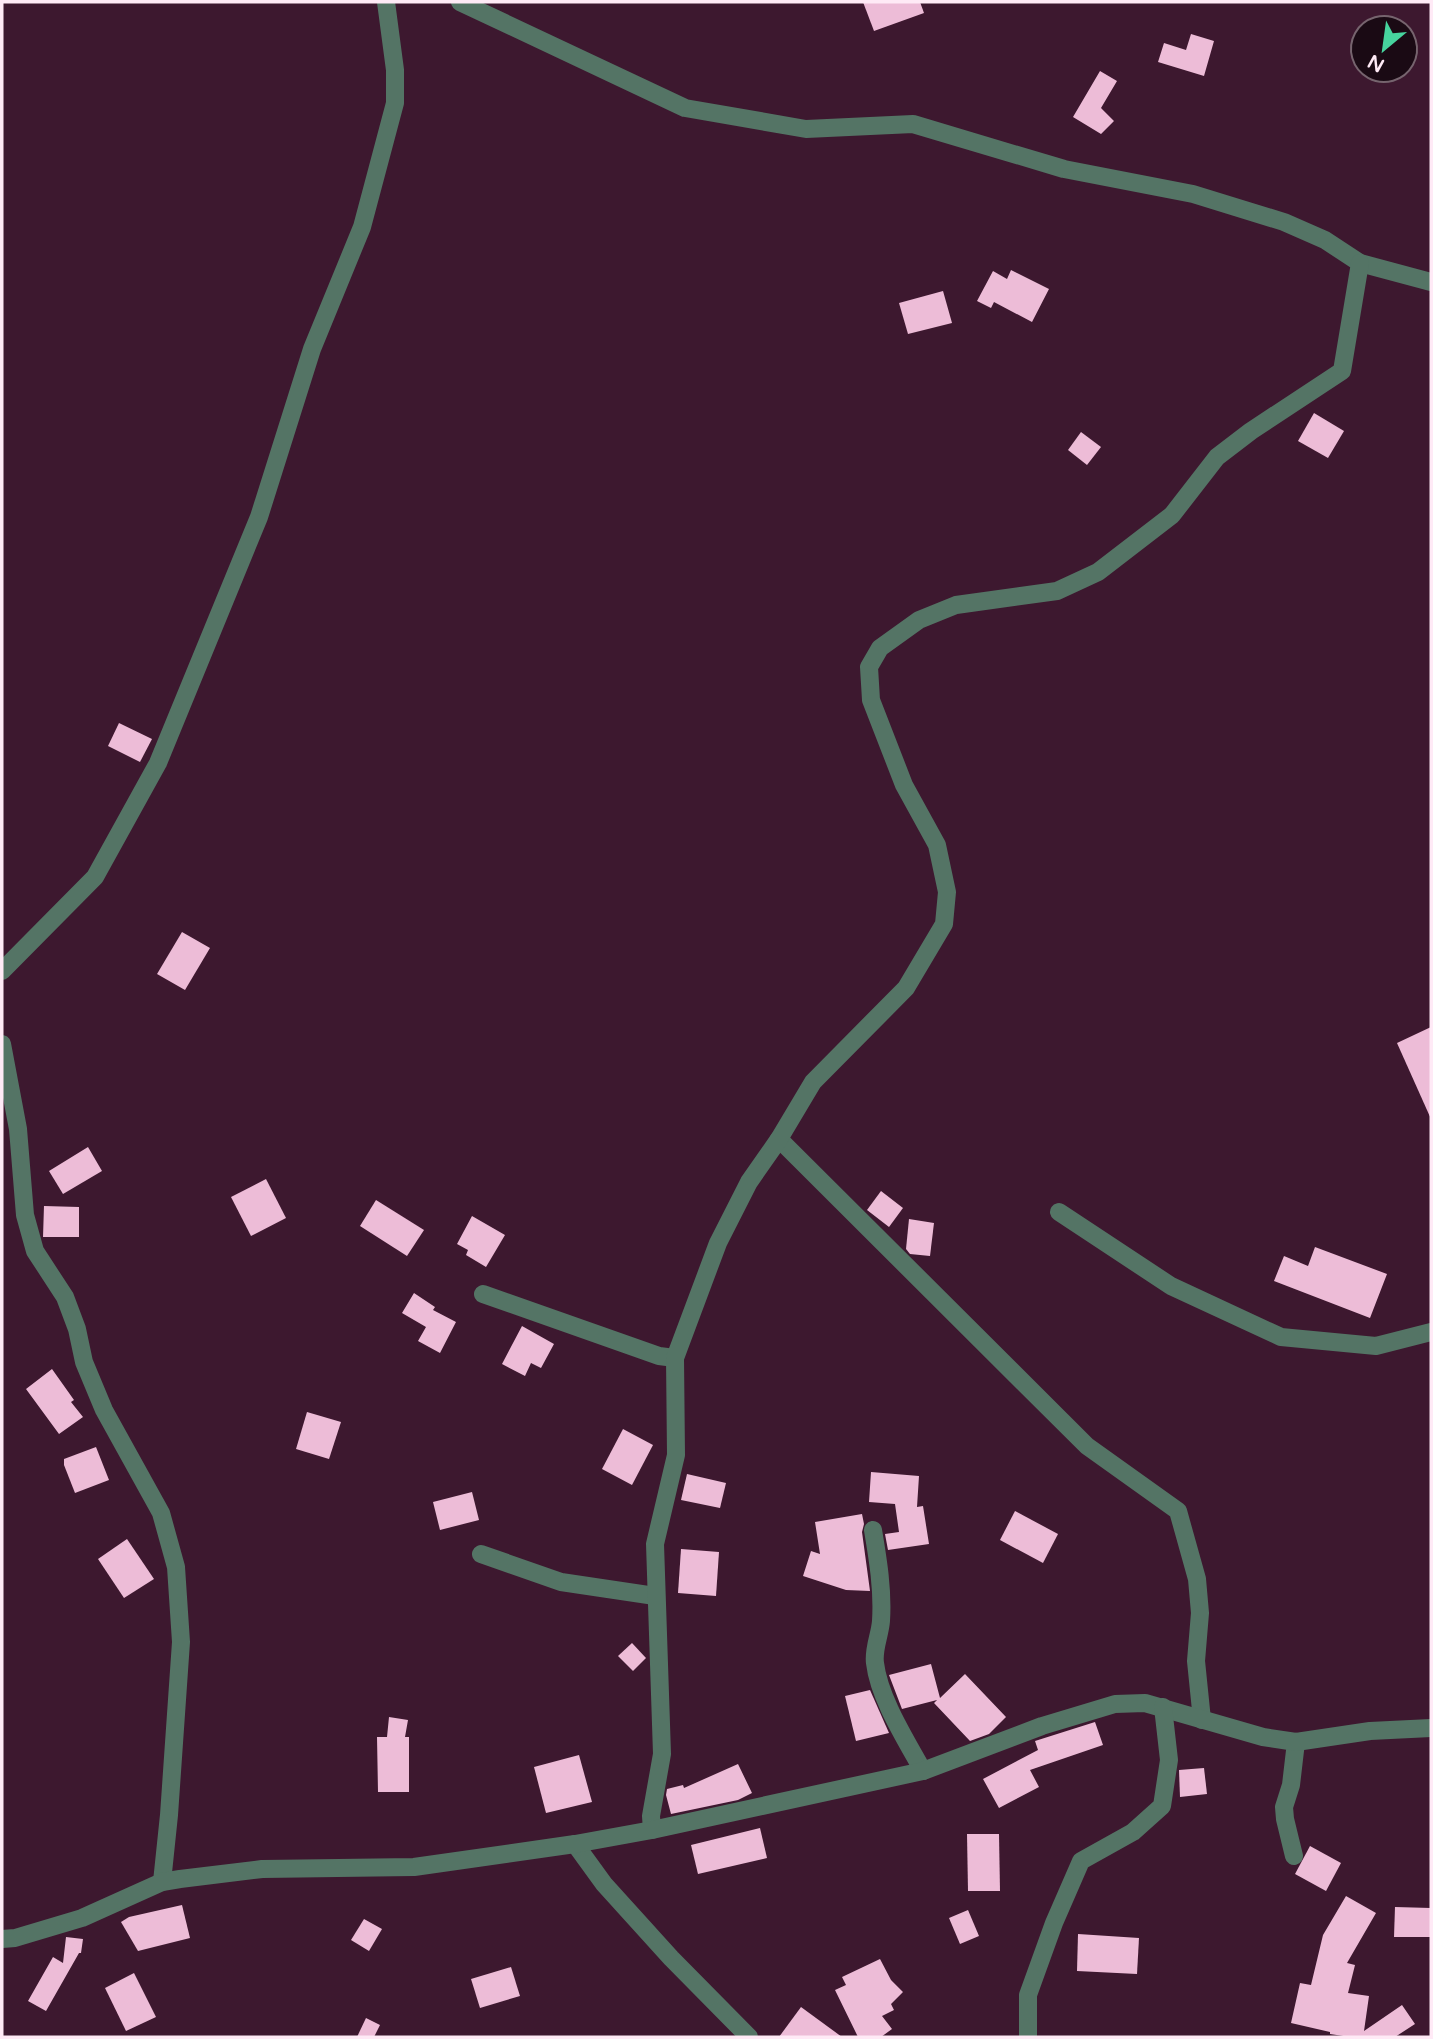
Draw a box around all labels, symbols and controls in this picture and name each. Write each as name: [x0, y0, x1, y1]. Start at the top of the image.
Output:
north arrow: [1349, 14, 1419, 84]
text: N: [1364, 50, 1388, 76]

